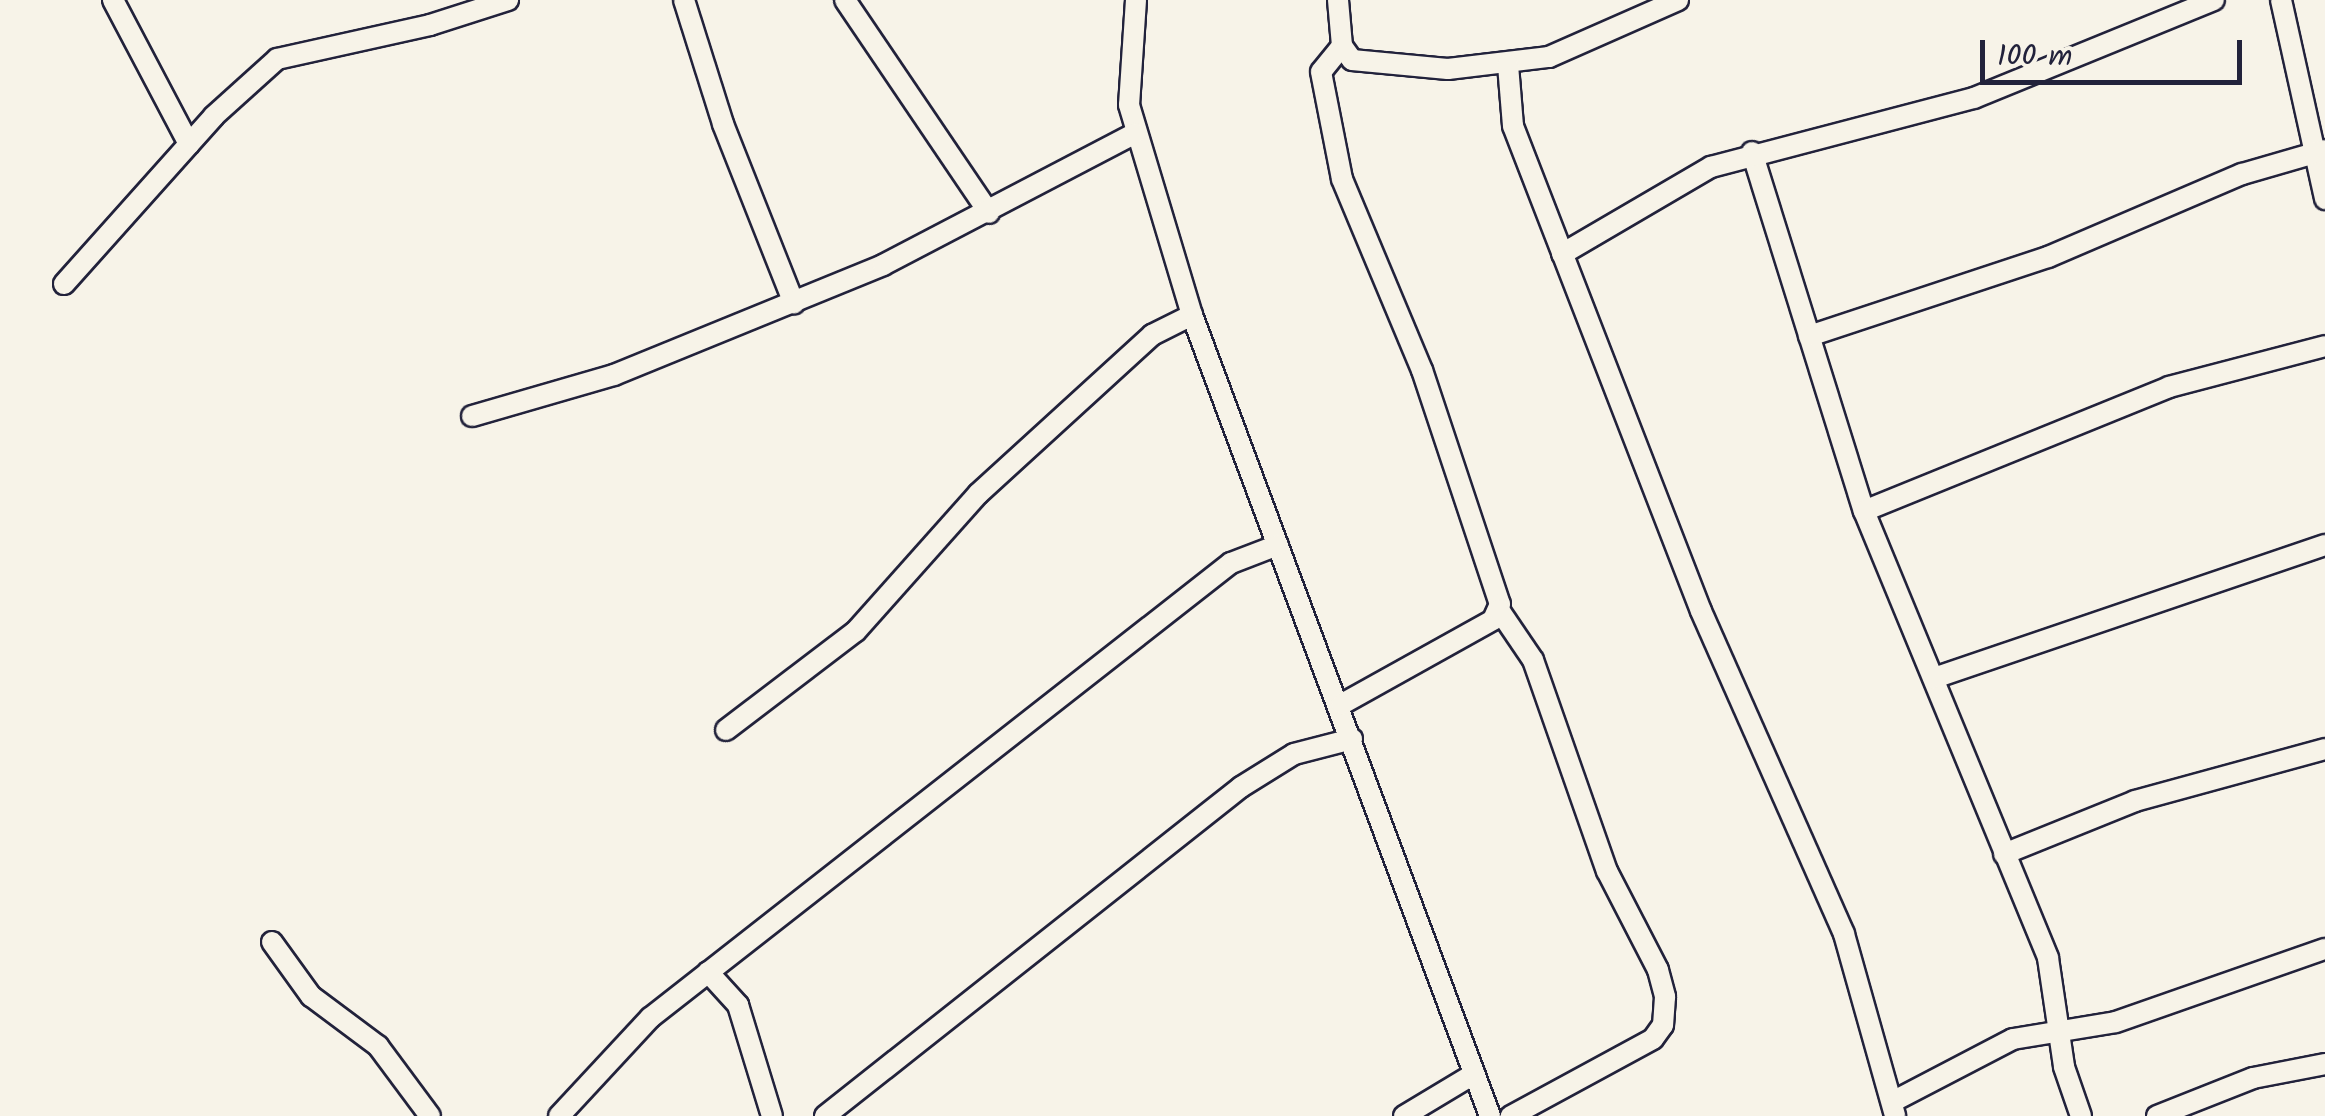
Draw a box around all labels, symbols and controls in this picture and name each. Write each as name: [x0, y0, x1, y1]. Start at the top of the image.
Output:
scale bar: [1985, 20, 2248, 82]
text: 100 m: [1997, 33, 2072, 81]

